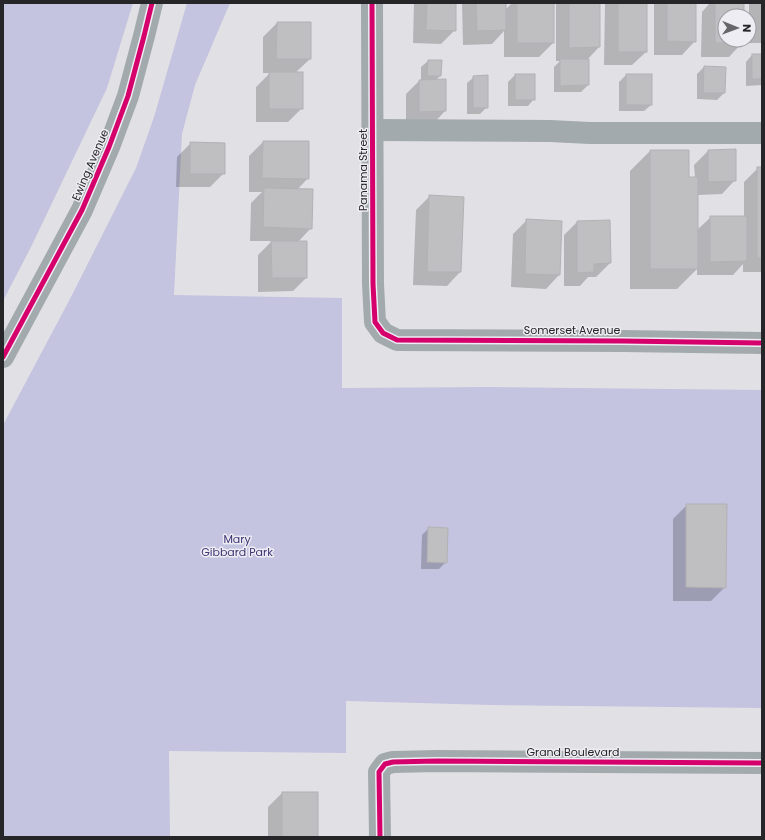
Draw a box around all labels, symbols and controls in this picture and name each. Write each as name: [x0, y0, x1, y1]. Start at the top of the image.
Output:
north arrow: [717, 8, 757, 48]
text: N: [739, 24, 755, 32]
street label: Ewing Avenue: [68, 127, 112, 203]
street label: Panama Street: [355, 129, 371, 211]
street label: Somerset Avenue: [524, 322, 620, 338]
park label: Mary Gibbard Park: [201, 531, 273, 560]
street label: Grand Boulevard: [526, 744, 620, 760]

